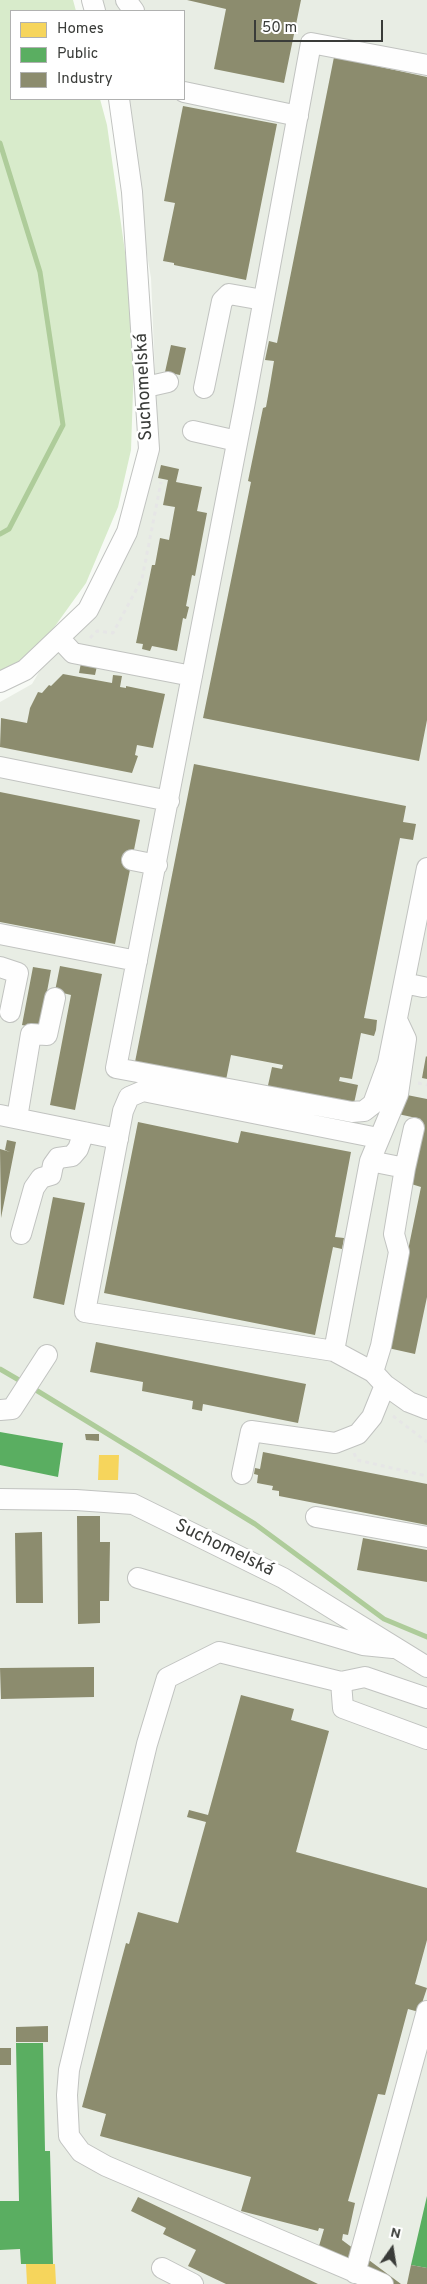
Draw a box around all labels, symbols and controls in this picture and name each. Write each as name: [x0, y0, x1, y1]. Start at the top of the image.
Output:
legend: [10, 10, 185, 100]
scale bar: [257, 10, 386, 42]
text: 50 m: [262, 19, 297, 38]
text: Homes: [57, 20, 104, 39]
text: Public: [57, 45, 98, 64]
text: Industry: [57, 70, 113, 89]
street label: Suchomelská: [131, 333, 159, 441]
street label: Suchomelská: [171, 1516, 277, 1582]
north arrow: [367, 2224, 417, 2274]
text: N: [389, 2224, 402, 2243]

